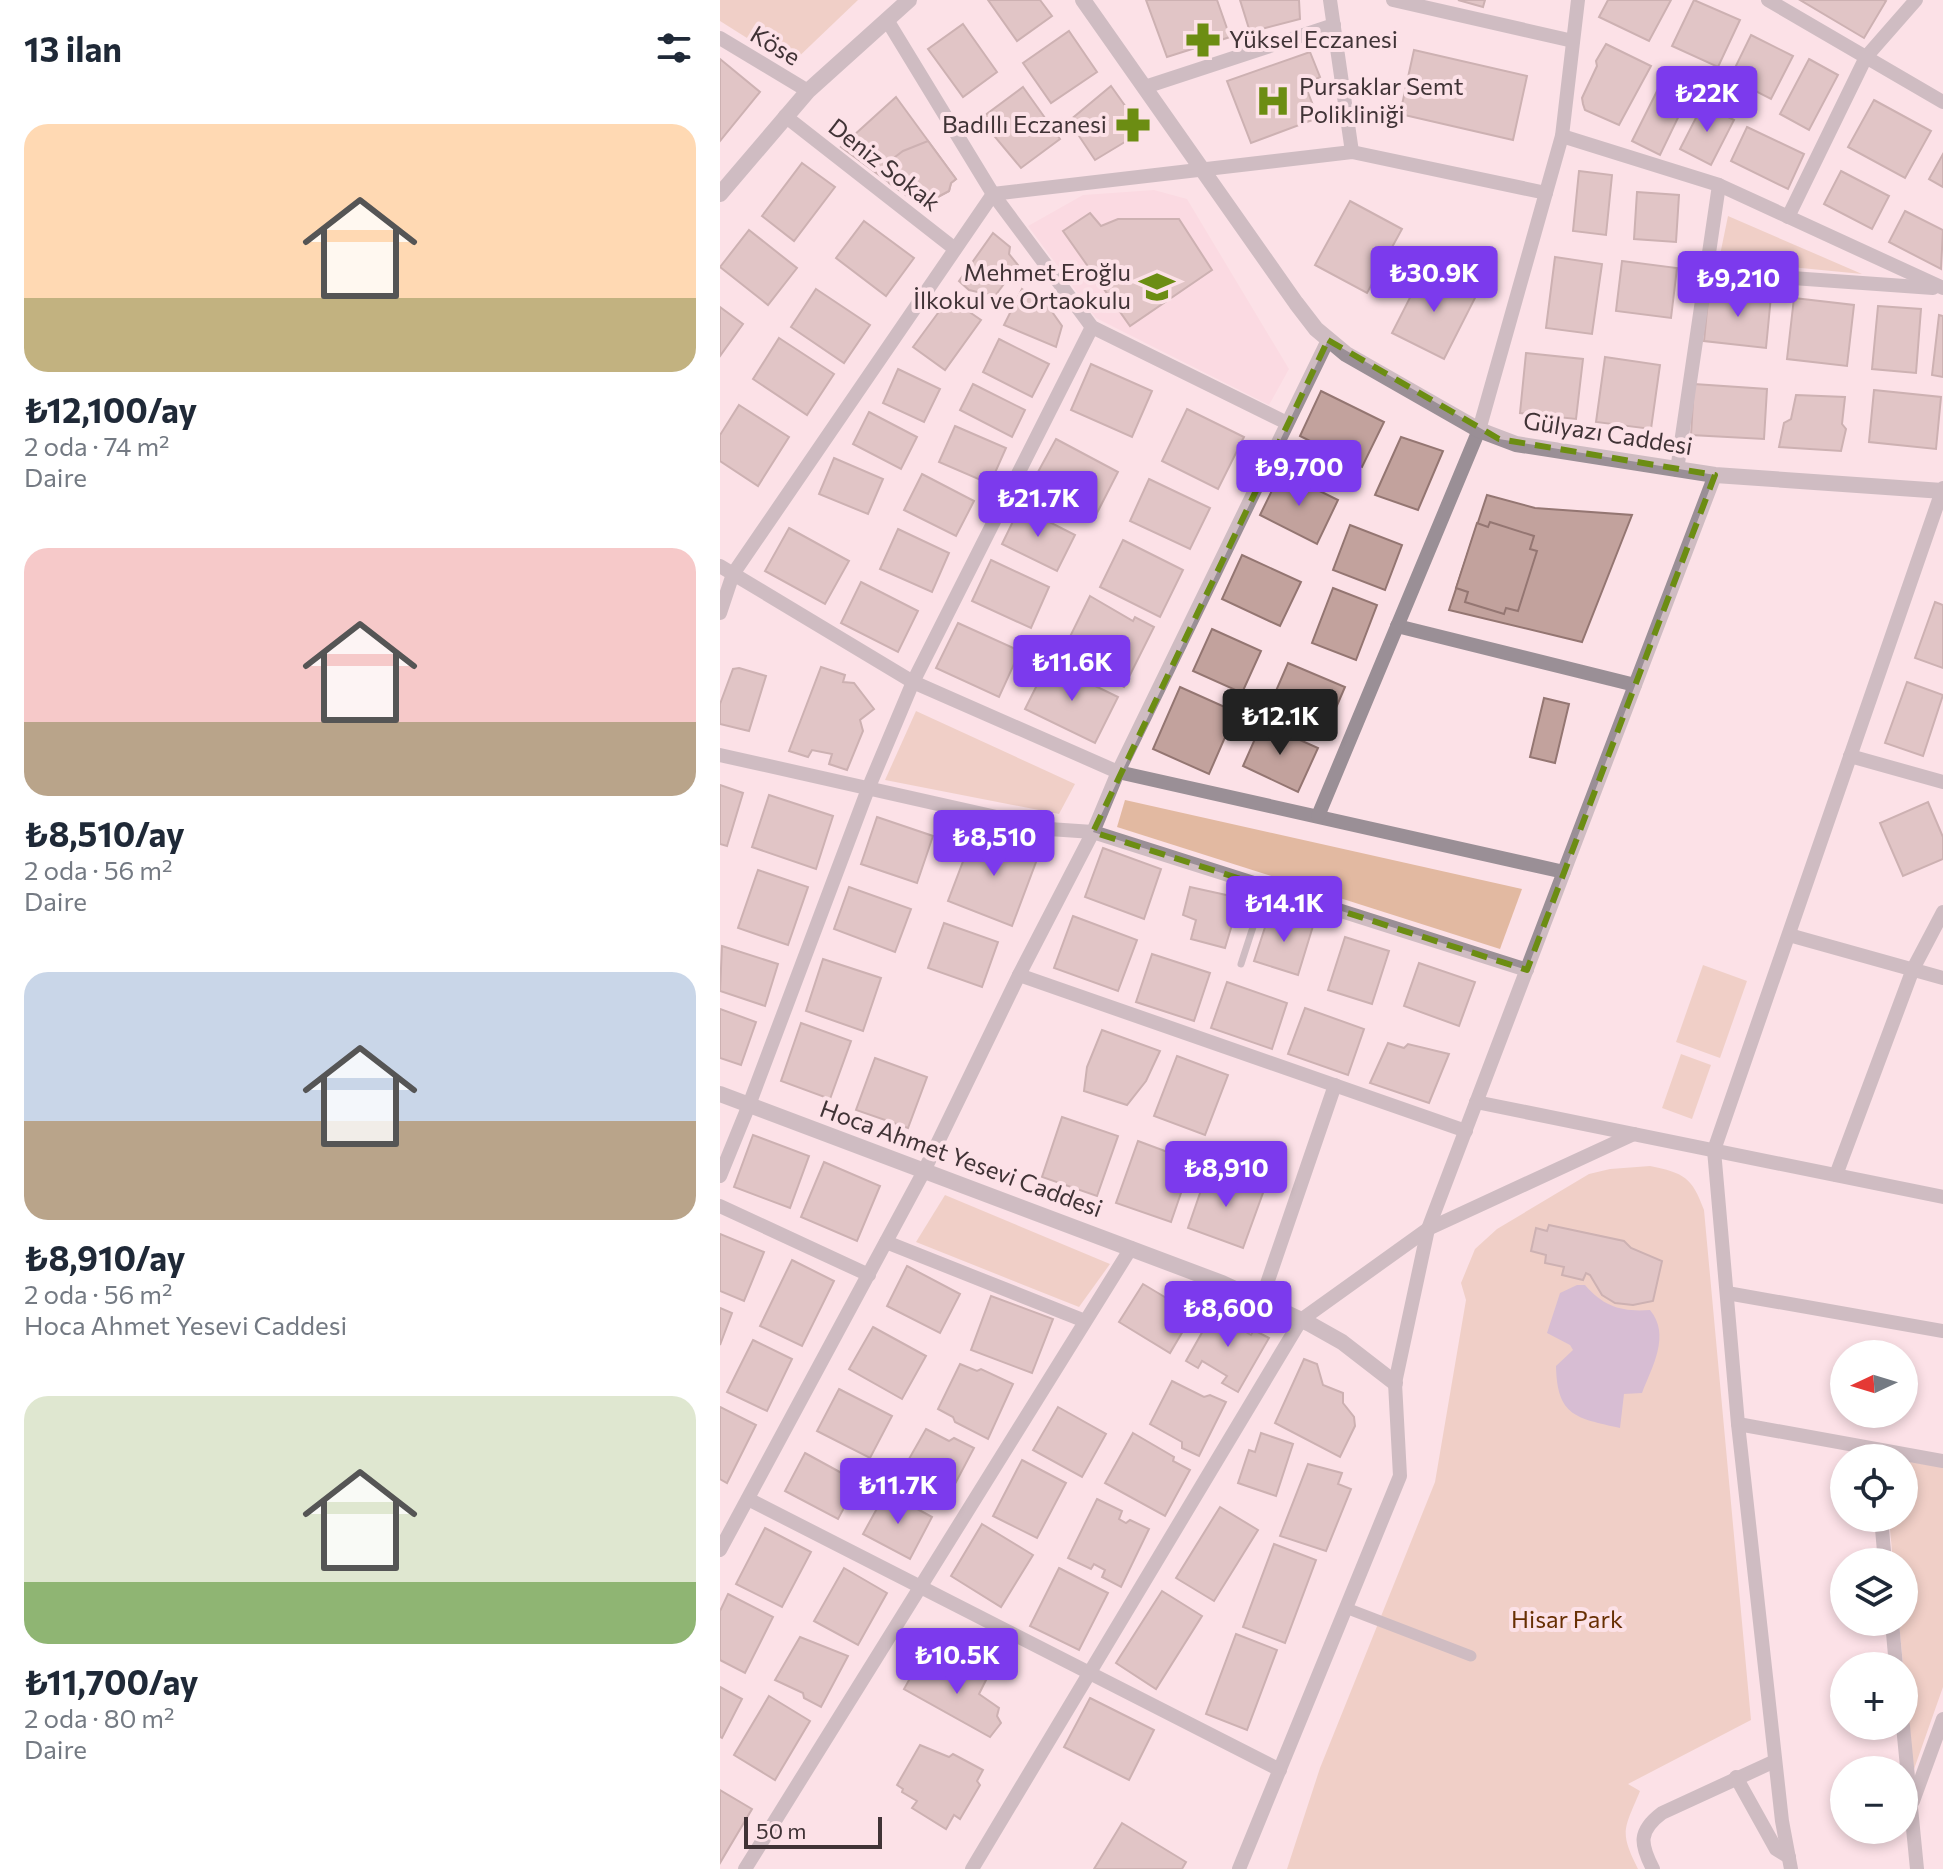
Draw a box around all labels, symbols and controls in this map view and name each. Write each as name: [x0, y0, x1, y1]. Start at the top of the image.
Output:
street label: Köse: [746, 19, 806, 71]
pharmacy icon: Yüksel Eczanesi: [1184, 21, 1222, 59]
place label: Yüksel Eczanesi: [1229, 24, 1398, 53]
icon: filters: [652, 26, 696, 70]
text: 13 ilan: [24, 27, 122, 69]
pin: ₺22K: [1660, 66, 1754, 134]
place label: Pursaklar Semt Polikliniği: [1299, 71, 1464, 128]
text: ₺22K: [1674, 76, 1740, 107]
hospital icon: Pursaklar Semt Polikliniği: [1254, 82, 1292, 120]
pharmacy icon: Badıllı Eczanesi: [1114, 106, 1152, 144]
place label: Badıllı Eczanesi: [942, 109, 1107, 138]
street label: Deniz Sokak: [823, 111, 947, 216]
icon: home: [288, 176, 432, 320]
pin: ₺30.9K: [1369, 246, 1499, 314]
pin: ₺9,210: [1673, 251, 1803, 319]
text: ₺30.9K: [1389, 256, 1479, 287]
place label: Mehmet Eroğlu İlkokul ve Ortaokulu: [913, 257, 1131, 314]
text: ₺9,210: [1696, 261, 1780, 292]
school or university icon: Mehmet Eroğlu İlkokul ve Ortaokulu: [1138, 268, 1176, 306]
text: ₺12,100/ay: [24, 388, 197, 430]
street label: Gülyazı Caddesi: [1522, 405, 1695, 460]
text: 2 oda · 74 m²: [24, 430, 170, 461]
pin: ₺9,700: [1234, 440, 1364, 508]
text: ₺9,700: [1254, 450, 1344, 481]
text: Daire: [24, 461, 87, 492]
pin: ₺21.7K: [973, 471, 1103, 539]
text: ₺21.7K: [996, 481, 1080, 512]
icon: home: [288, 600, 432, 744]
pin: ₺11.6K: [1007, 635, 1137, 703]
text: ₺11.6K: [1031, 645, 1113, 676]
pin: ₺12.1K: [1215, 689, 1345, 757]
text: ₺12.1K: [1241, 699, 1319, 730]
pin: ₺8,510: [929, 810, 1059, 878]
text: ₺8,510/ay: [24, 812, 185, 854]
text: ₺8,510: [951, 820, 1037, 851]
text: 2 oda · 56 m²: [24, 854, 172, 885]
pin: ₺14.1K: [1219, 876, 1349, 944]
text: Daire: [24, 885, 87, 916]
text: ₺14.1K: [1244, 886, 1324, 917]
icon: home: [288, 1024, 432, 1168]
street label: Hoca Ahmet Yesevi Caddesi: [816, 1093, 1107, 1222]
pin: ₺8,910: [1161, 1141, 1291, 1209]
text: ₺8,910: [1183, 1151, 1269, 1182]
text: ₺8,910/ay: [24, 1236, 185, 1278]
text: 2 oda · 56 m²: [24, 1278, 172, 1309]
pin: ₺8,600: [1163, 1281, 1293, 1349]
text: ₺8,600: [1182, 1291, 1274, 1322]
text: Hoca Ahmet Yesevi Caddesi: [24, 1309, 347, 1340]
north arrow: [1830, 1340, 1918, 1428]
map controls: [1830, 1340, 1918, 1844]
button: locate: [1830, 1444, 1918, 1532]
icon: home: [288, 1448, 432, 1592]
pin: ₺11.7K: [833, 1458, 963, 1526]
text: ₺11.7K: [858, 1468, 938, 1499]
button: layers: [1830, 1548, 1918, 1636]
park label: Hisar Park: [1511, 1604, 1623, 1633]
pin: ₺10.5K: [892, 1628, 1022, 1696]
text: ₺10.5K: [914, 1638, 1000, 1669]
button: +: [1830, 1652, 1918, 1740]
text: ₺11,700/ay: [24, 1660, 199, 1702]
text: 2 oda · 80 m²: [24, 1702, 175, 1733]
text: Daire: [24, 1733, 87, 1764]
button: −: [1830, 1756, 1918, 1844]
scale bar: [744, 1813, 882, 1849]
text: 50 m: [756, 1817, 806, 1844]

